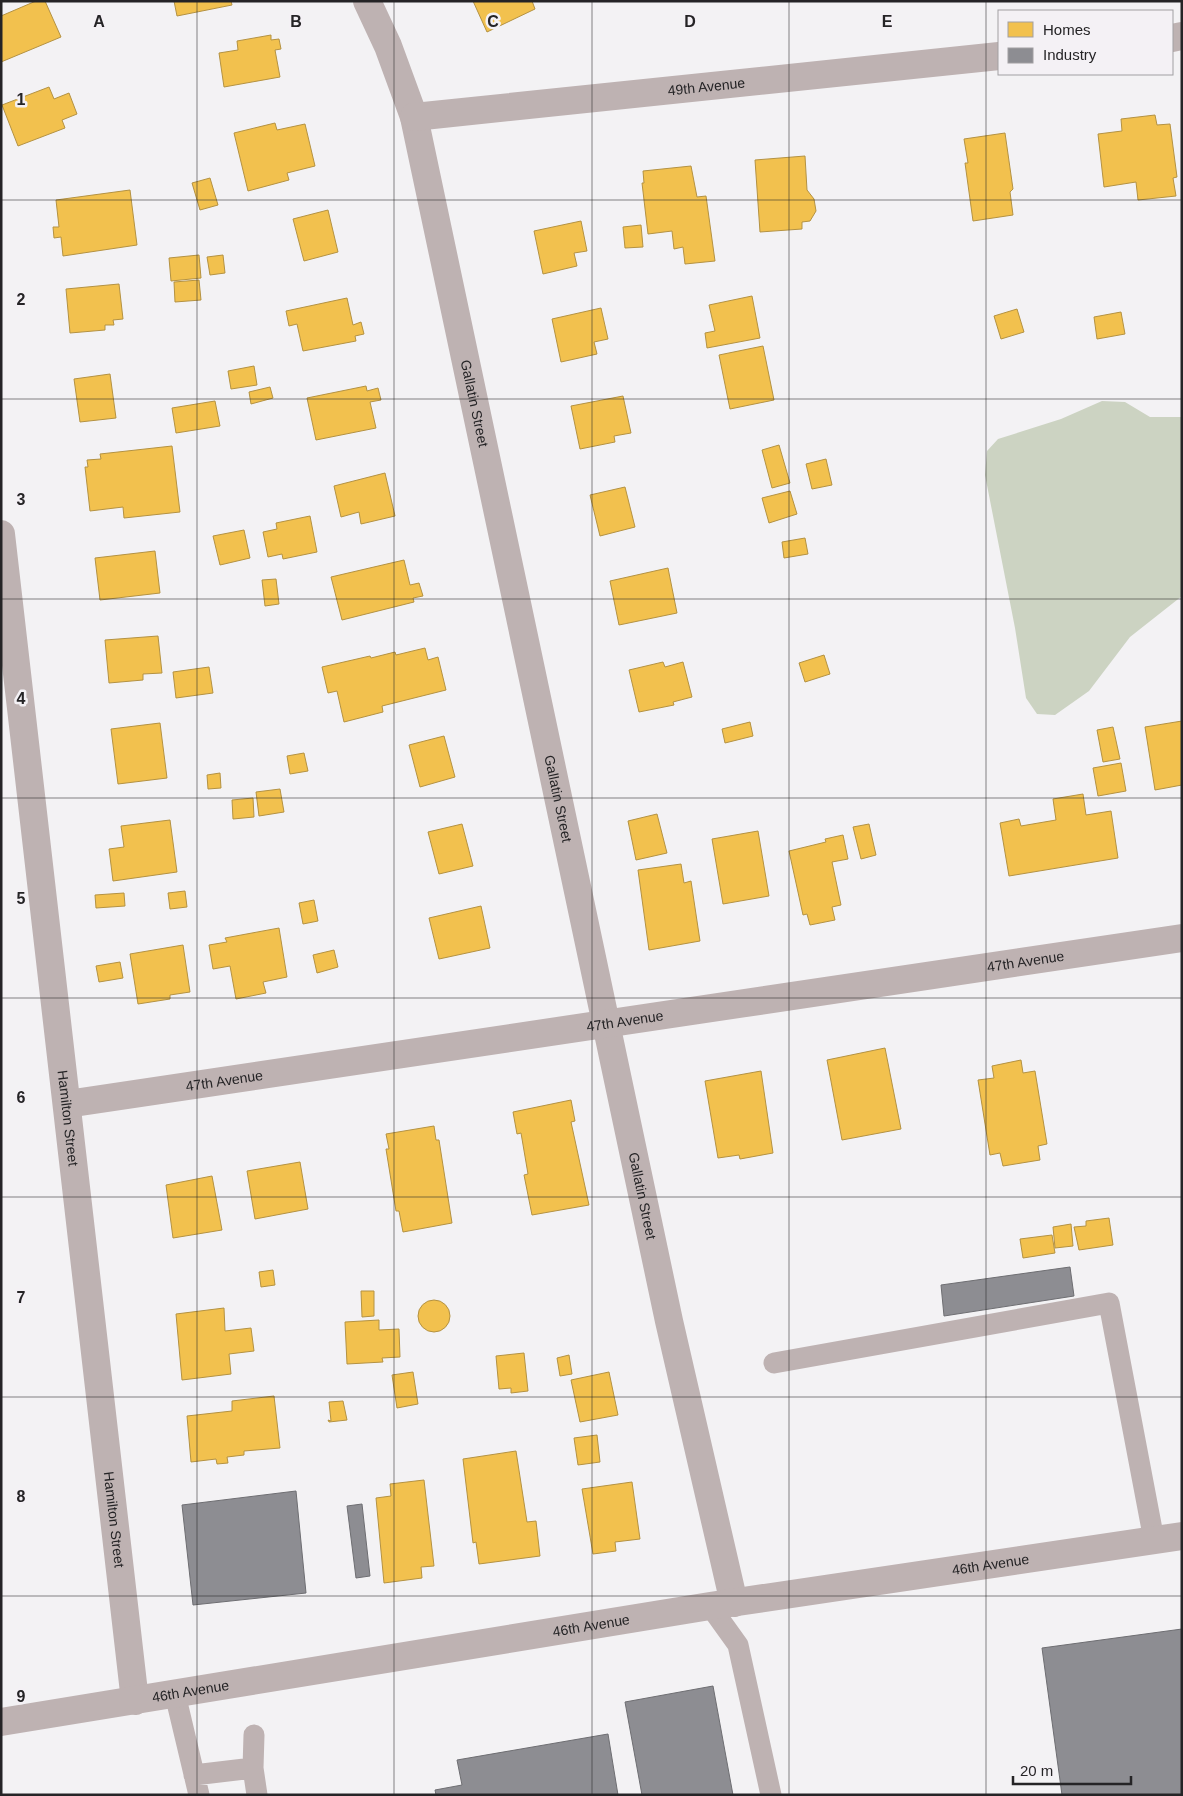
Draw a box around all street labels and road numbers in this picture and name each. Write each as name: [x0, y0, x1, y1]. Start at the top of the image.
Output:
street label: 49th Avenue: [667, 75, 746, 98]
street label: Gallatin Street: [458, 358, 492, 449]
street label: Gallatin Street: [541, 754, 575, 844]
street label: 47th Avenue: [986, 948, 1065, 975]
street label: 47th Avenue: [585, 1007, 665, 1035]
street label: 47th Avenue: [185, 1067, 264, 1094]
street label: Hamilton Street: [55, 1069, 82, 1167]
street label: Gallatin Street: [625, 1151, 660, 1241]
street label: Hamilton Street: [101, 1471, 128, 1569]
street label: 46th Avenue: [951, 1551, 1030, 1578]
street label: 46th Avenue: [552, 1611, 631, 1640]
street label: 46th Avenue: [151, 1677, 230, 1705]

